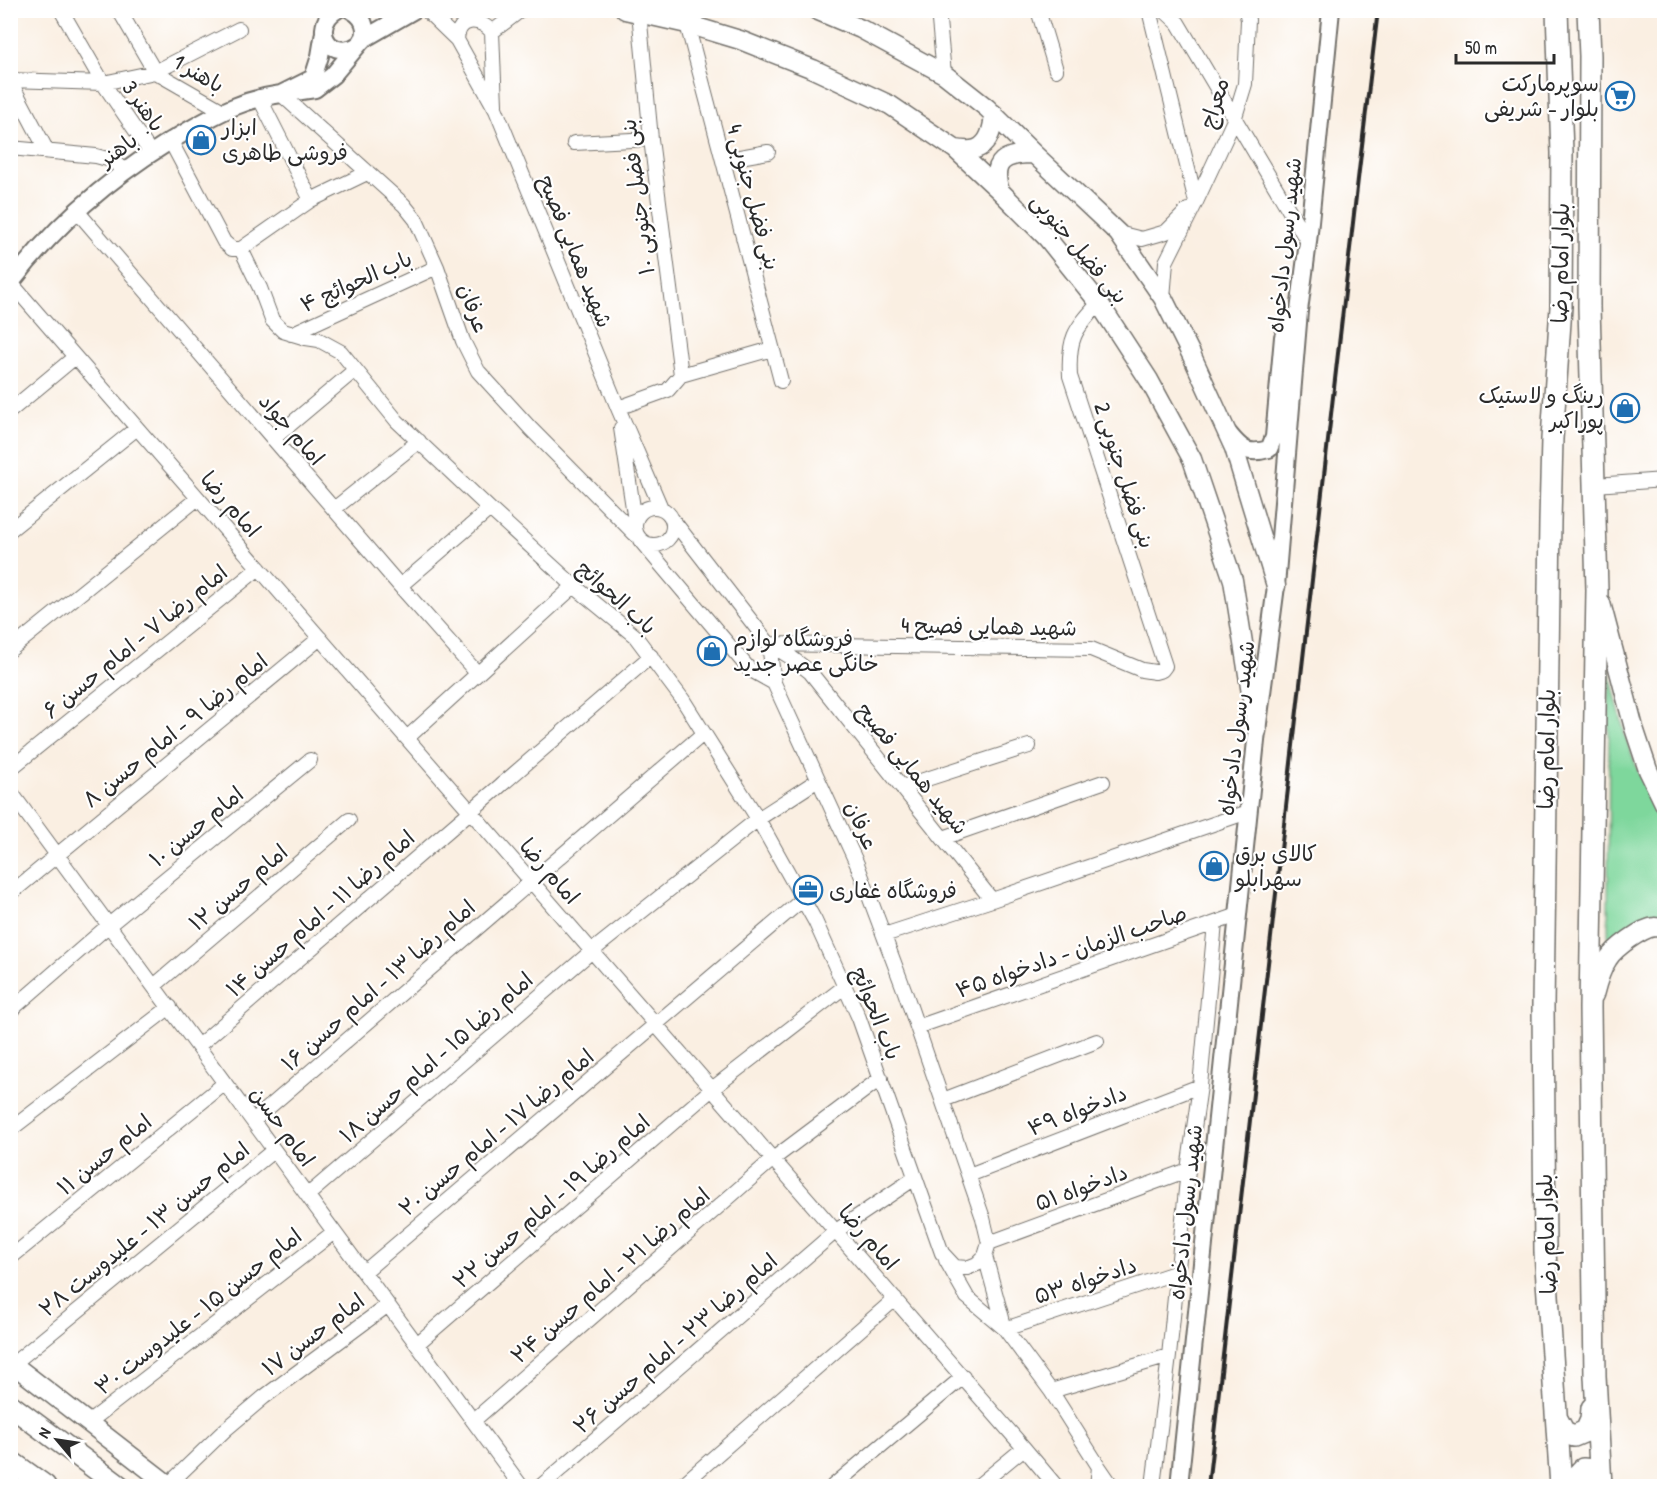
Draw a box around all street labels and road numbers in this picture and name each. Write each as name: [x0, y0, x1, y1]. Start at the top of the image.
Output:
street label: باهنر 1: [168, 46, 230, 100]
street label: باهنر 3: [116, 74, 172, 138]
street label: معراج: [1192, 74, 1236, 132]
street label: بنی فضل جنوبی ۱۰: [613, 117, 661, 277]
street label: بنی فضل جنوبی 4: [720, 121, 788, 273]
street label: باهنر: [91, 125, 144, 174]
street label: شهید رسول دادخواه: [1260, 156, 1308, 334]
street label: شهید همایی فصیح: [531, 170, 620, 332]
street label: بنی فضل جنوبی: [1025, 186, 1135, 310]
street label: بلوار امام رضا: [1544, 202, 1578, 324]
street label: باب الحوائج ۴: [295, 243, 417, 320]
street label: عرفان: [451, 279, 497, 337]
street label: امام جواد: [251, 386, 332, 473]
street label: بنی فضل جنوبی 2: [1087, 398, 1163, 552]
street label: امام رضا: [192, 465, 268, 545]
street label: باب الحوائج: [570, 553, 664, 642]
street label: امام رضا ۷ - امام حسن ۶: [36, 557, 235, 727]
street label: شهید همایی فصیح 4: [901, 609, 1077, 644]
street label: شهید رسول دادخواه: [1210, 639, 1262, 817]
street label: امام رضا ۹ - امام حسن ۸: [76, 646, 275, 816]
street label: بلوار امام رضا: [1530, 688, 1564, 810]
street label: شهید همایی فصیح: [849, 695, 976, 841]
street label: امام حسن ۱۰: [142, 779, 251, 875]
street label: عرفان: [838, 796, 886, 854]
street label: امام رضا ۱۱ - امام حسن ۱۴: [219, 823, 422, 1005]
street label: امام رضا: [511, 832, 587, 912]
street label: امام حسن ۱۲: [182, 837, 295, 939]
street label: امام رضا ۱۳ - امام حسن ۱۶: [274, 892, 483, 1079]
street label: صاحب الزمان - دادخواه ۴۵: [951, 897, 1191, 1005]
street label: باب الحوائج: [844, 962, 909, 1064]
street label: امام رضا ۱۵ - امام حسن ۱۸: [333, 964, 541, 1151]
street label: امام رضا ۱۷ - امام حسن ۲۰: [392, 1041, 601, 1224]
street label: دادخواه ۴۹: [1023, 1077, 1131, 1143]
street label: امام حسن: [242, 1079, 323, 1174]
street label: امام حسن ۱۱: [50, 1106, 159, 1203]
street label: امام رضا ۱۹ - امام حسن ۲۲: [446, 1107, 657, 1297]
street label: شهید رسول دادخواه: [1161, 1123, 1209, 1301]
street label: امام حسن ۱۳ - علیدوست ۲۸: [32, 1135, 257, 1325]
street label: دادخواه ۵۱: [1030, 1156, 1132, 1218]
street label: بلوار امام رضا: [1529, 1173, 1565, 1295]
street label: امام رضا ۲۱ - امام حسن ۲۴: [504, 1180, 717, 1372]
street label: امام رضا: [830, 1198, 906, 1278]
street label: امام حسن ۱۵ - علیدوست ۳۰: [88, 1221, 309, 1403]
street label: امام رضا ۲۳ - امام حسن ۲۶: [566, 1246, 785, 1442]
street label: دادخواه ۵۳: [1030, 1249, 1140, 1311]
street label: امام حسن ۱۷: [255, 1285, 372, 1384]

